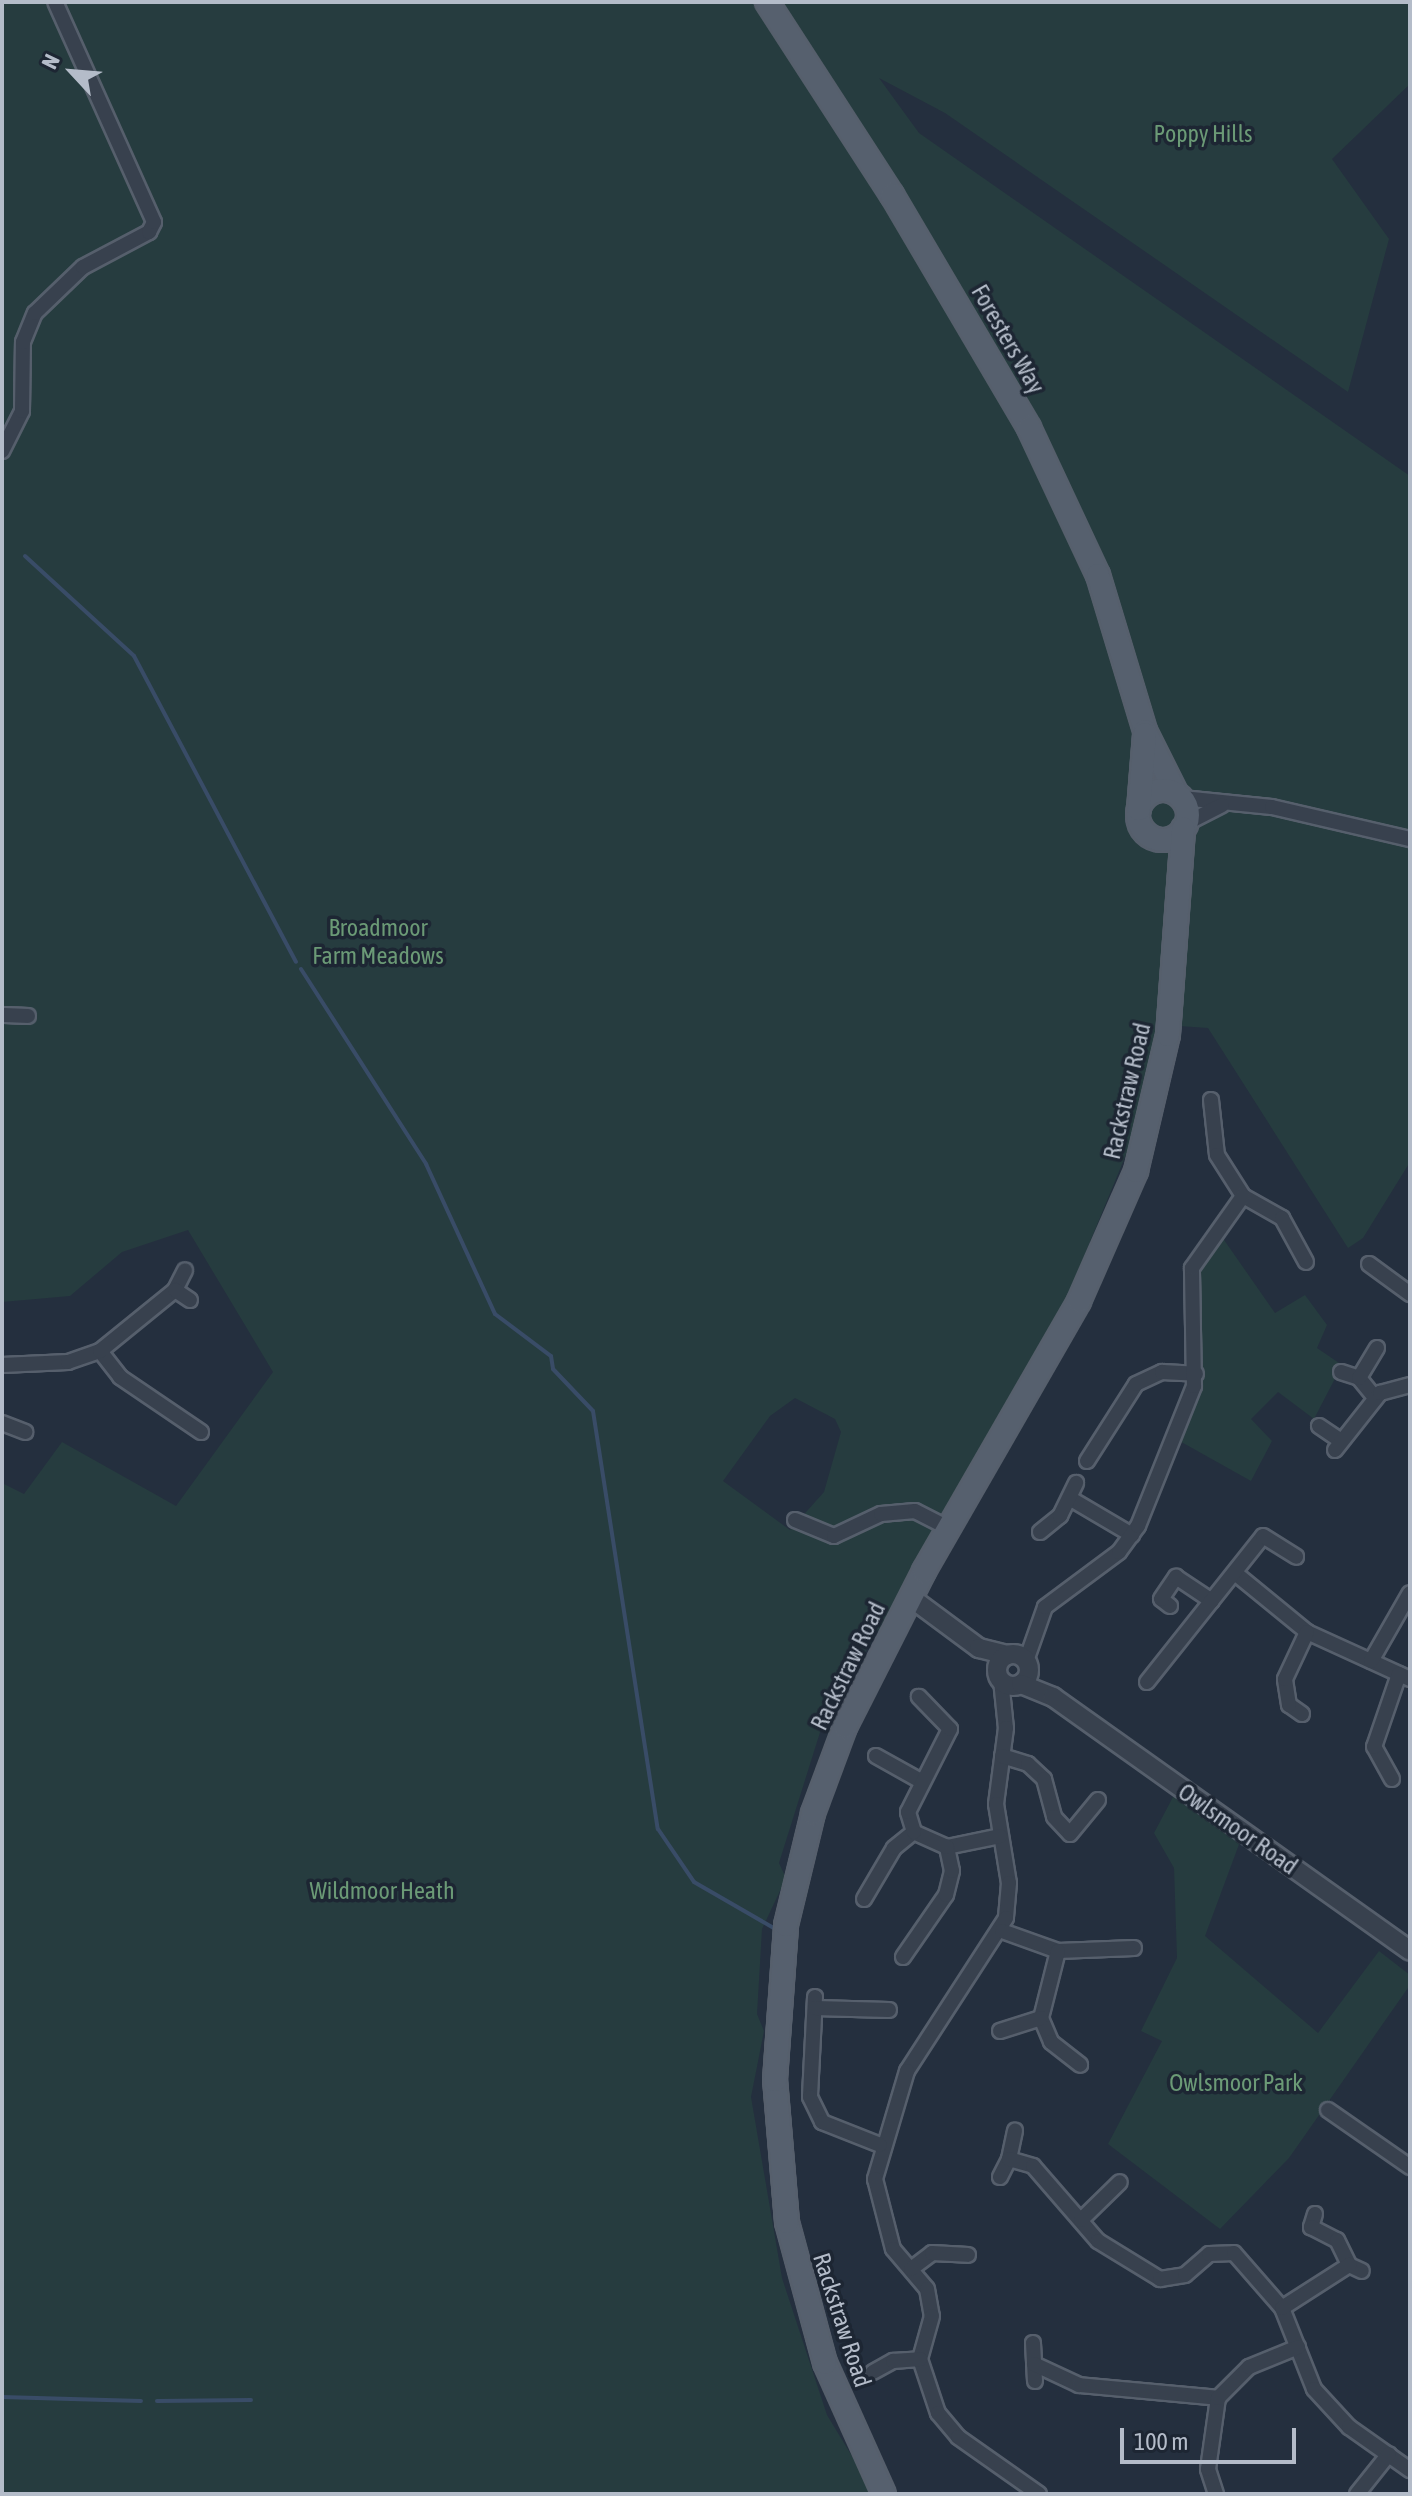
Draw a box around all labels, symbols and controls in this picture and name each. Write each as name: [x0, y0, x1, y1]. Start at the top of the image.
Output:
north arrow: [32, 32, 112, 112]
text: N: [36, 50, 65, 73]
park label: Poppy Hills: [1153, 120, 1253, 148]
street label: Foresters Way: [965, 279, 1051, 399]
park label: Broadmoor Farm Meadows: [312, 914, 444, 970]
street label: Rackstraw Road: [1097, 1020, 1157, 1162]
street label: Rackstraw Road: [805, 1597, 891, 1735]
street label: Owlsmoor Road: [1173, 1777, 1303, 1881]
park label: Wildmoor Heath: [309, 1877, 455, 1905]
park label: Owlsmoor Park: [1169, 2069, 1303, 2097]
street label: Rackstraw Road: [807, 2249, 877, 2391]
scale bar: [1124, 2412, 1300, 2462]
text: 100 m: [1134, 2428, 1188, 2455]

